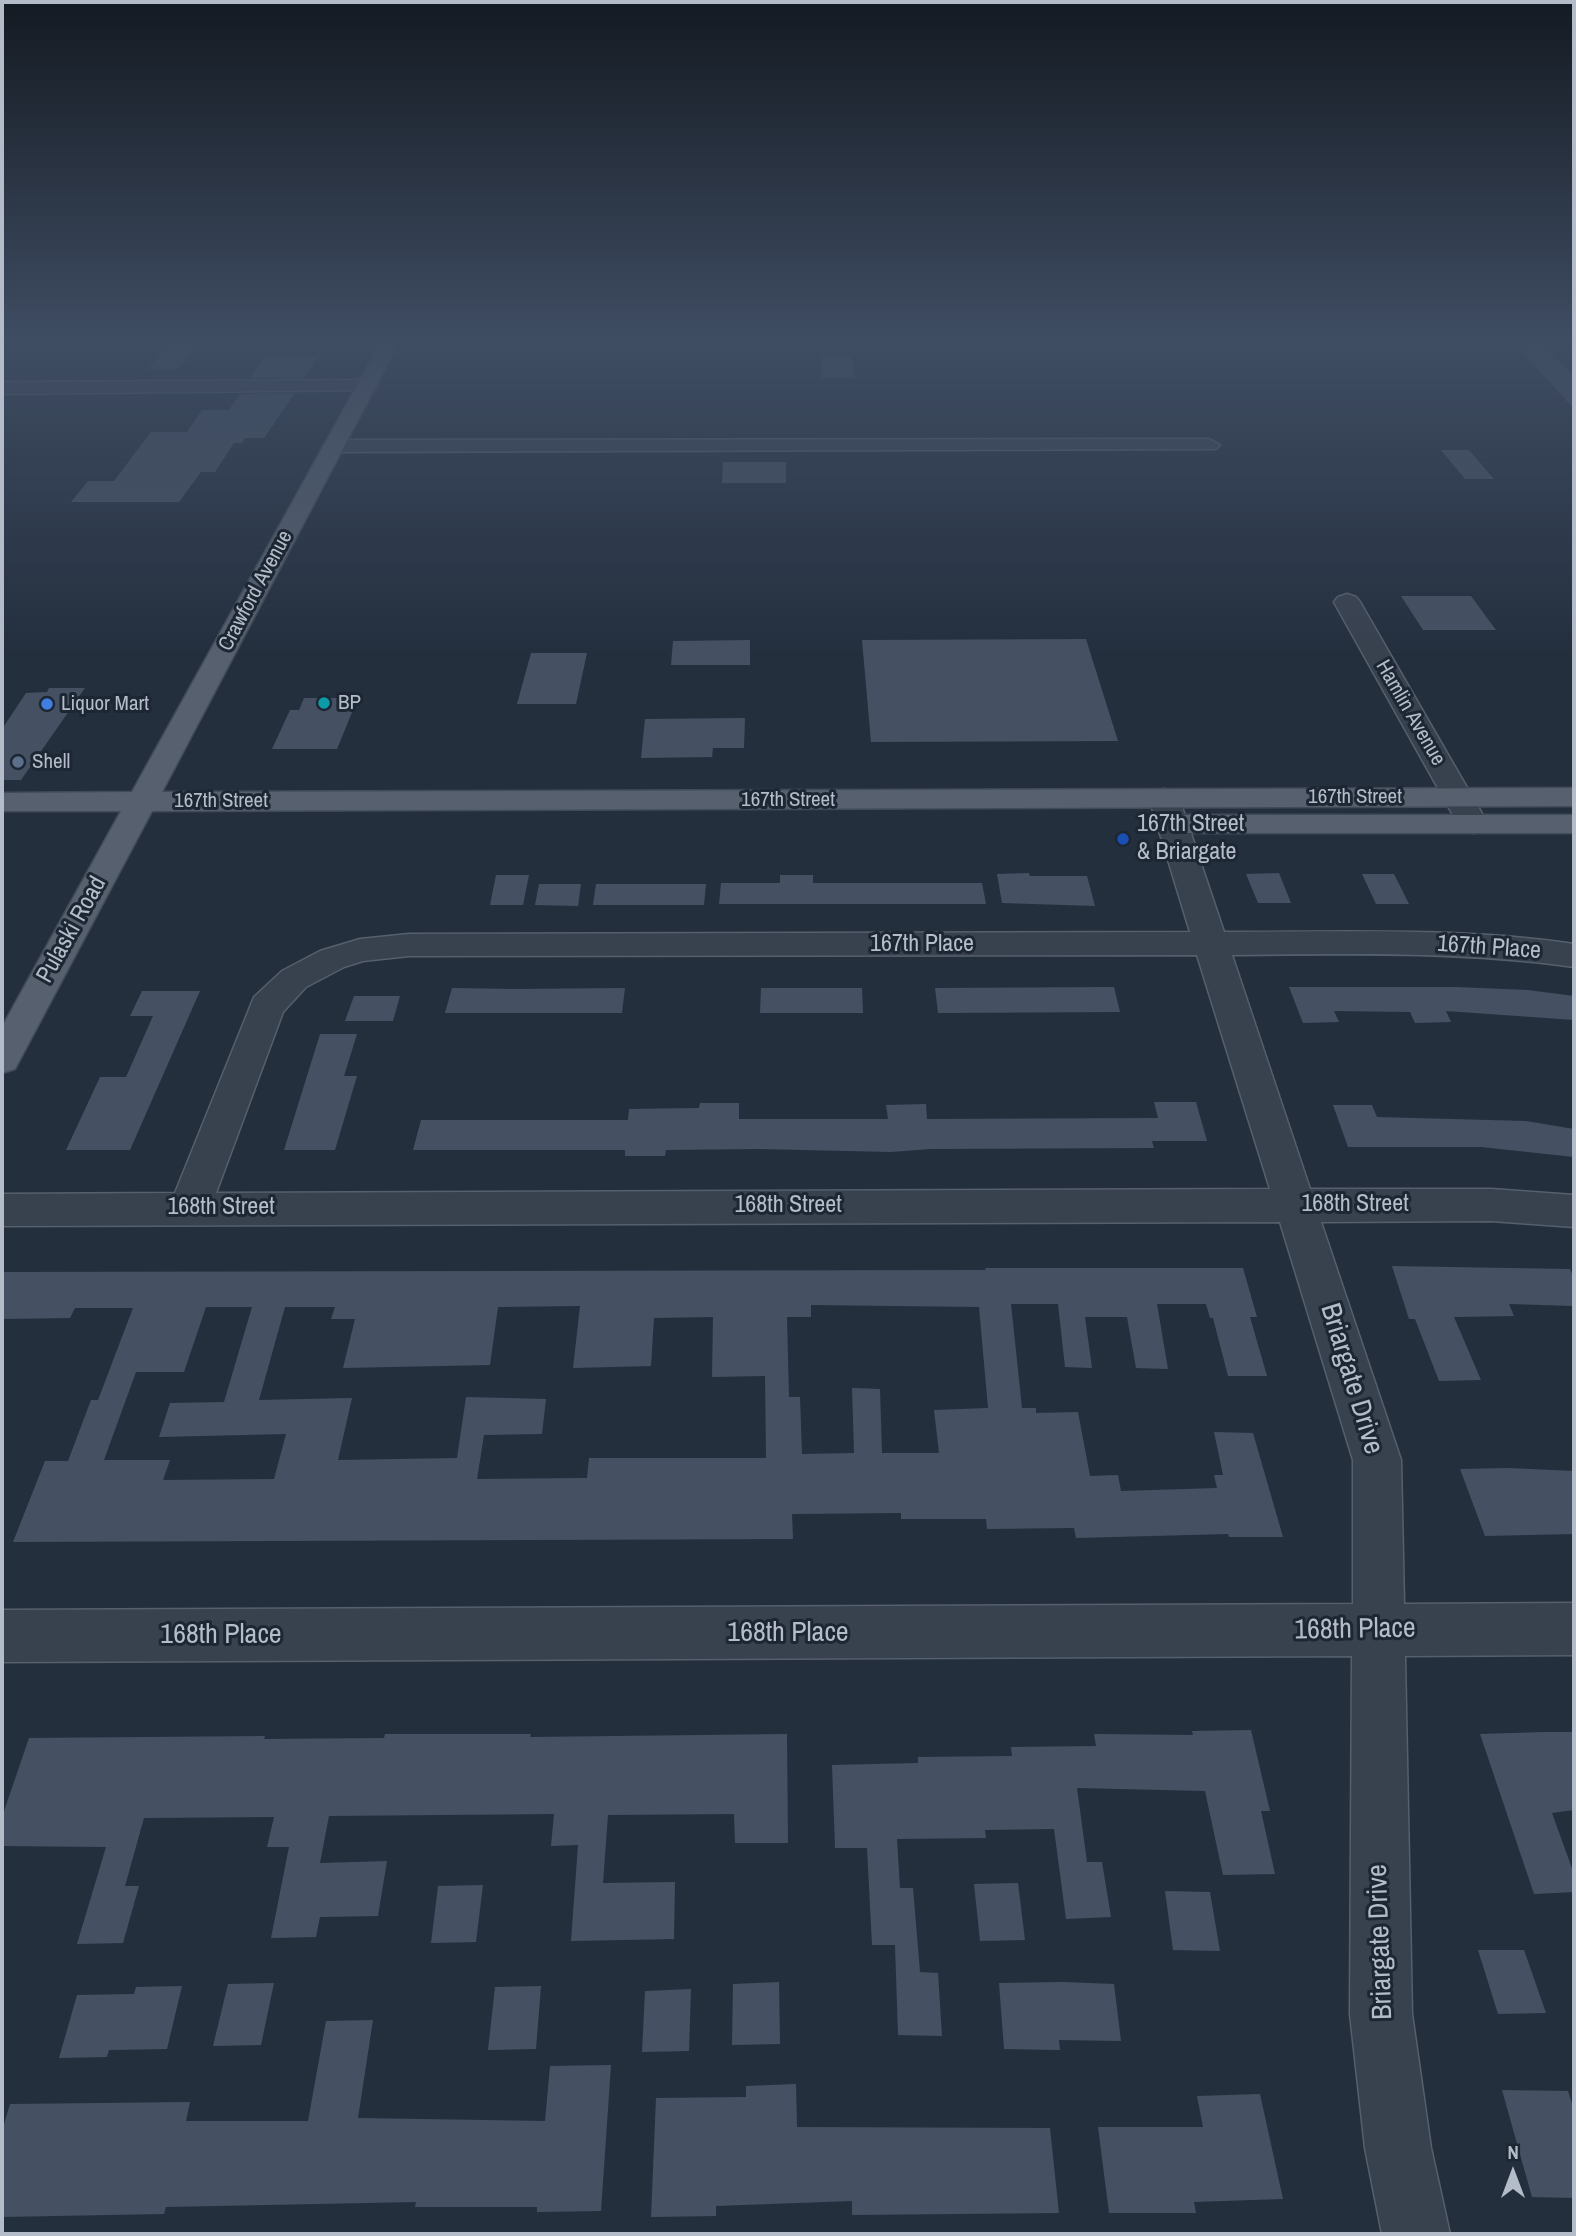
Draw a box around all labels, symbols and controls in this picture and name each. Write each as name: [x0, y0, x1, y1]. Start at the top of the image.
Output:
street label: Crawford Avenue: [214, 526, 298, 656]
street label: Hamlin Avenue: [1370, 656, 1450, 770]
place label: BP: [338, 690, 361, 716]
place label: Liquor Mart: [61, 691, 149, 717]
marker: BP: [316, 695, 332, 711]
marker: Liquor Mart: [39, 696, 55, 712]
place label: Shell: [32, 749, 70, 775]
marker: Shell: [10, 754, 26, 770]
street label: 167th Street: [1308, 784, 1402, 810]
street label: 167th Street: [741, 787, 835, 813]
street label: 167th Street: [174, 788, 268, 814]
place label: 167th Street & Briargate: [1137, 811, 1244, 867]
marker: 167th Street & Briargate: [1115, 831, 1131, 847]
street label: Pulaski Road: [31, 872, 113, 988]
street label: 167th Place: [1436, 930, 1542, 966]
street label: 167th Place: [870, 931, 974, 959]
street label: 168th Street: [1301, 1191, 1409, 1219]
street label: 168th Street: [734, 1192, 842, 1220]
street label: 168th Street: [167, 1194, 275, 1222]
street label: Briargate Drive: [1312, 1300, 1390, 1458]
street label: 168th Place: [1294, 1612, 1416, 1648]
street label: 168th Place: [727, 1616, 849, 1650]
street label: 168th Place: [160, 1618, 282, 1652]
street label: Briargate Drive: [1361, 1864, 1401, 2020]
north arrow: [1478, 2138, 1548, 2208]
text: N: [1507, 2139, 1519, 2165]

